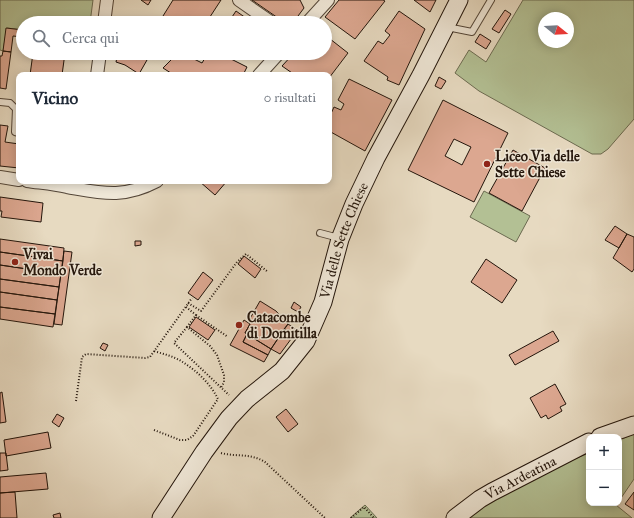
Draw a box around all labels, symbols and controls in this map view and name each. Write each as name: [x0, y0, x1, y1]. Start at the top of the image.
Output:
north arrow: [538, 12, 574, 48]
search box: [16, 16, 332, 60]
icon: search: [30, 27, 52, 49]
text: Cerca qui: [62, 29, 119, 47]
text: Vicino: [32, 88, 78, 109]
text: 0 risultati: [264, 90, 316, 106]
place label: Liceo Via delle Sette Chiese: [495, 148, 580, 181]
marker: Liceo Via delle Sette Chiese: [482, 159, 492, 169]
street label: Via delle Sette Chiese: [316, 179, 372, 302]
place label: Vivai Mondo Verde: [22, 246, 102, 279]
marker: Vivai Mondo Verde: [10, 257, 20, 267]
place label: Catacombe di Domitilla: [247, 309, 318, 342]
marker: Catacombe di Domitilla: [234, 320, 244, 330]
map controls: [586, 434, 622, 506]
button: +: [586, 434, 622, 470]
street label: Via Ardeatina: [481, 452, 559, 504]
button: −: [586, 470, 622, 506]

